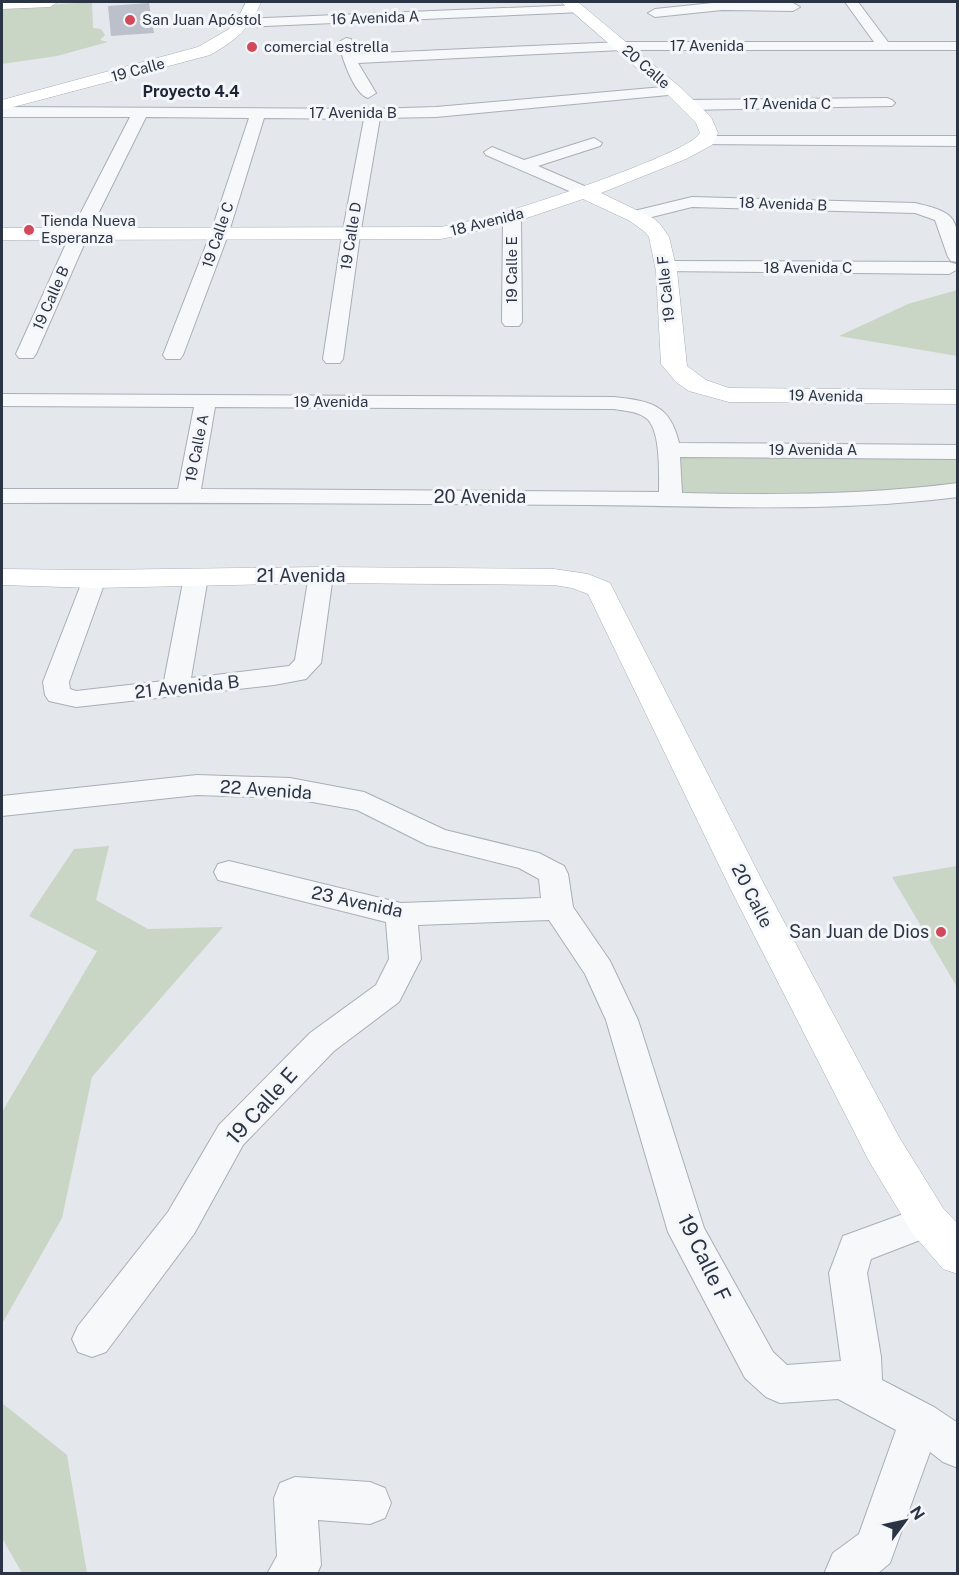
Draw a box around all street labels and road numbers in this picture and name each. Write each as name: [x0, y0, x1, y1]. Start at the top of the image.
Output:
street label: 16 Avenida A: [330, 7, 420, 28]
street label: 17 Avenida: [670, 37, 744, 54]
street label: 20 Calle: [619, 41, 674, 92]
street label: 19 Calle: [109, 54, 166, 85]
street label: 17 Avenida C: [743, 95, 831, 112]
street label: 17 Avenida B: [309, 104, 397, 121]
street label: 18 Avenida B: [739, 193, 828, 214]
street label: 19 Calle C: [198, 200, 237, 270]
street label: 19 Calle D: [337, 201, 364, 271]
street label: 18 Avenida: [449, 204, 525, 239]
street label: 19 Calle E: [503, 236, 520, 304]
street label: 19 Calle F: [654, 255, 677, 323]
street label: 18 Avenida C: [764, 259, 852, 276]
street label: 19 Calle B: [29, 263, 72, 332]
street label: 19 Avenida: [789, 386, 863, 405]
street label: 19 Avenida: [294, 393, 368, 410]
street label: 19 Calle A: [182, 412, 211, 483]
street label: 19 Avenida A: [769, 441, 858, 458]
street label: 20 Avenida: [434, 486, 526, 507]
street label: 21 Avenida: [257, 565, 345, 586]
street label: 21 Avenida B: [134, 671, 240, 702]
street label: 22 Avenida: [219, 776, 313, 803]
street label: 20 Calle: [727, 860, 777, 931]
street label: 23 Avenida: [310, 882, 405, 921]
street label: 19 Calle E: [221, 1062, 303, 1149]
street label: 19 Calle F: [673, 1210, 736, 1305]

